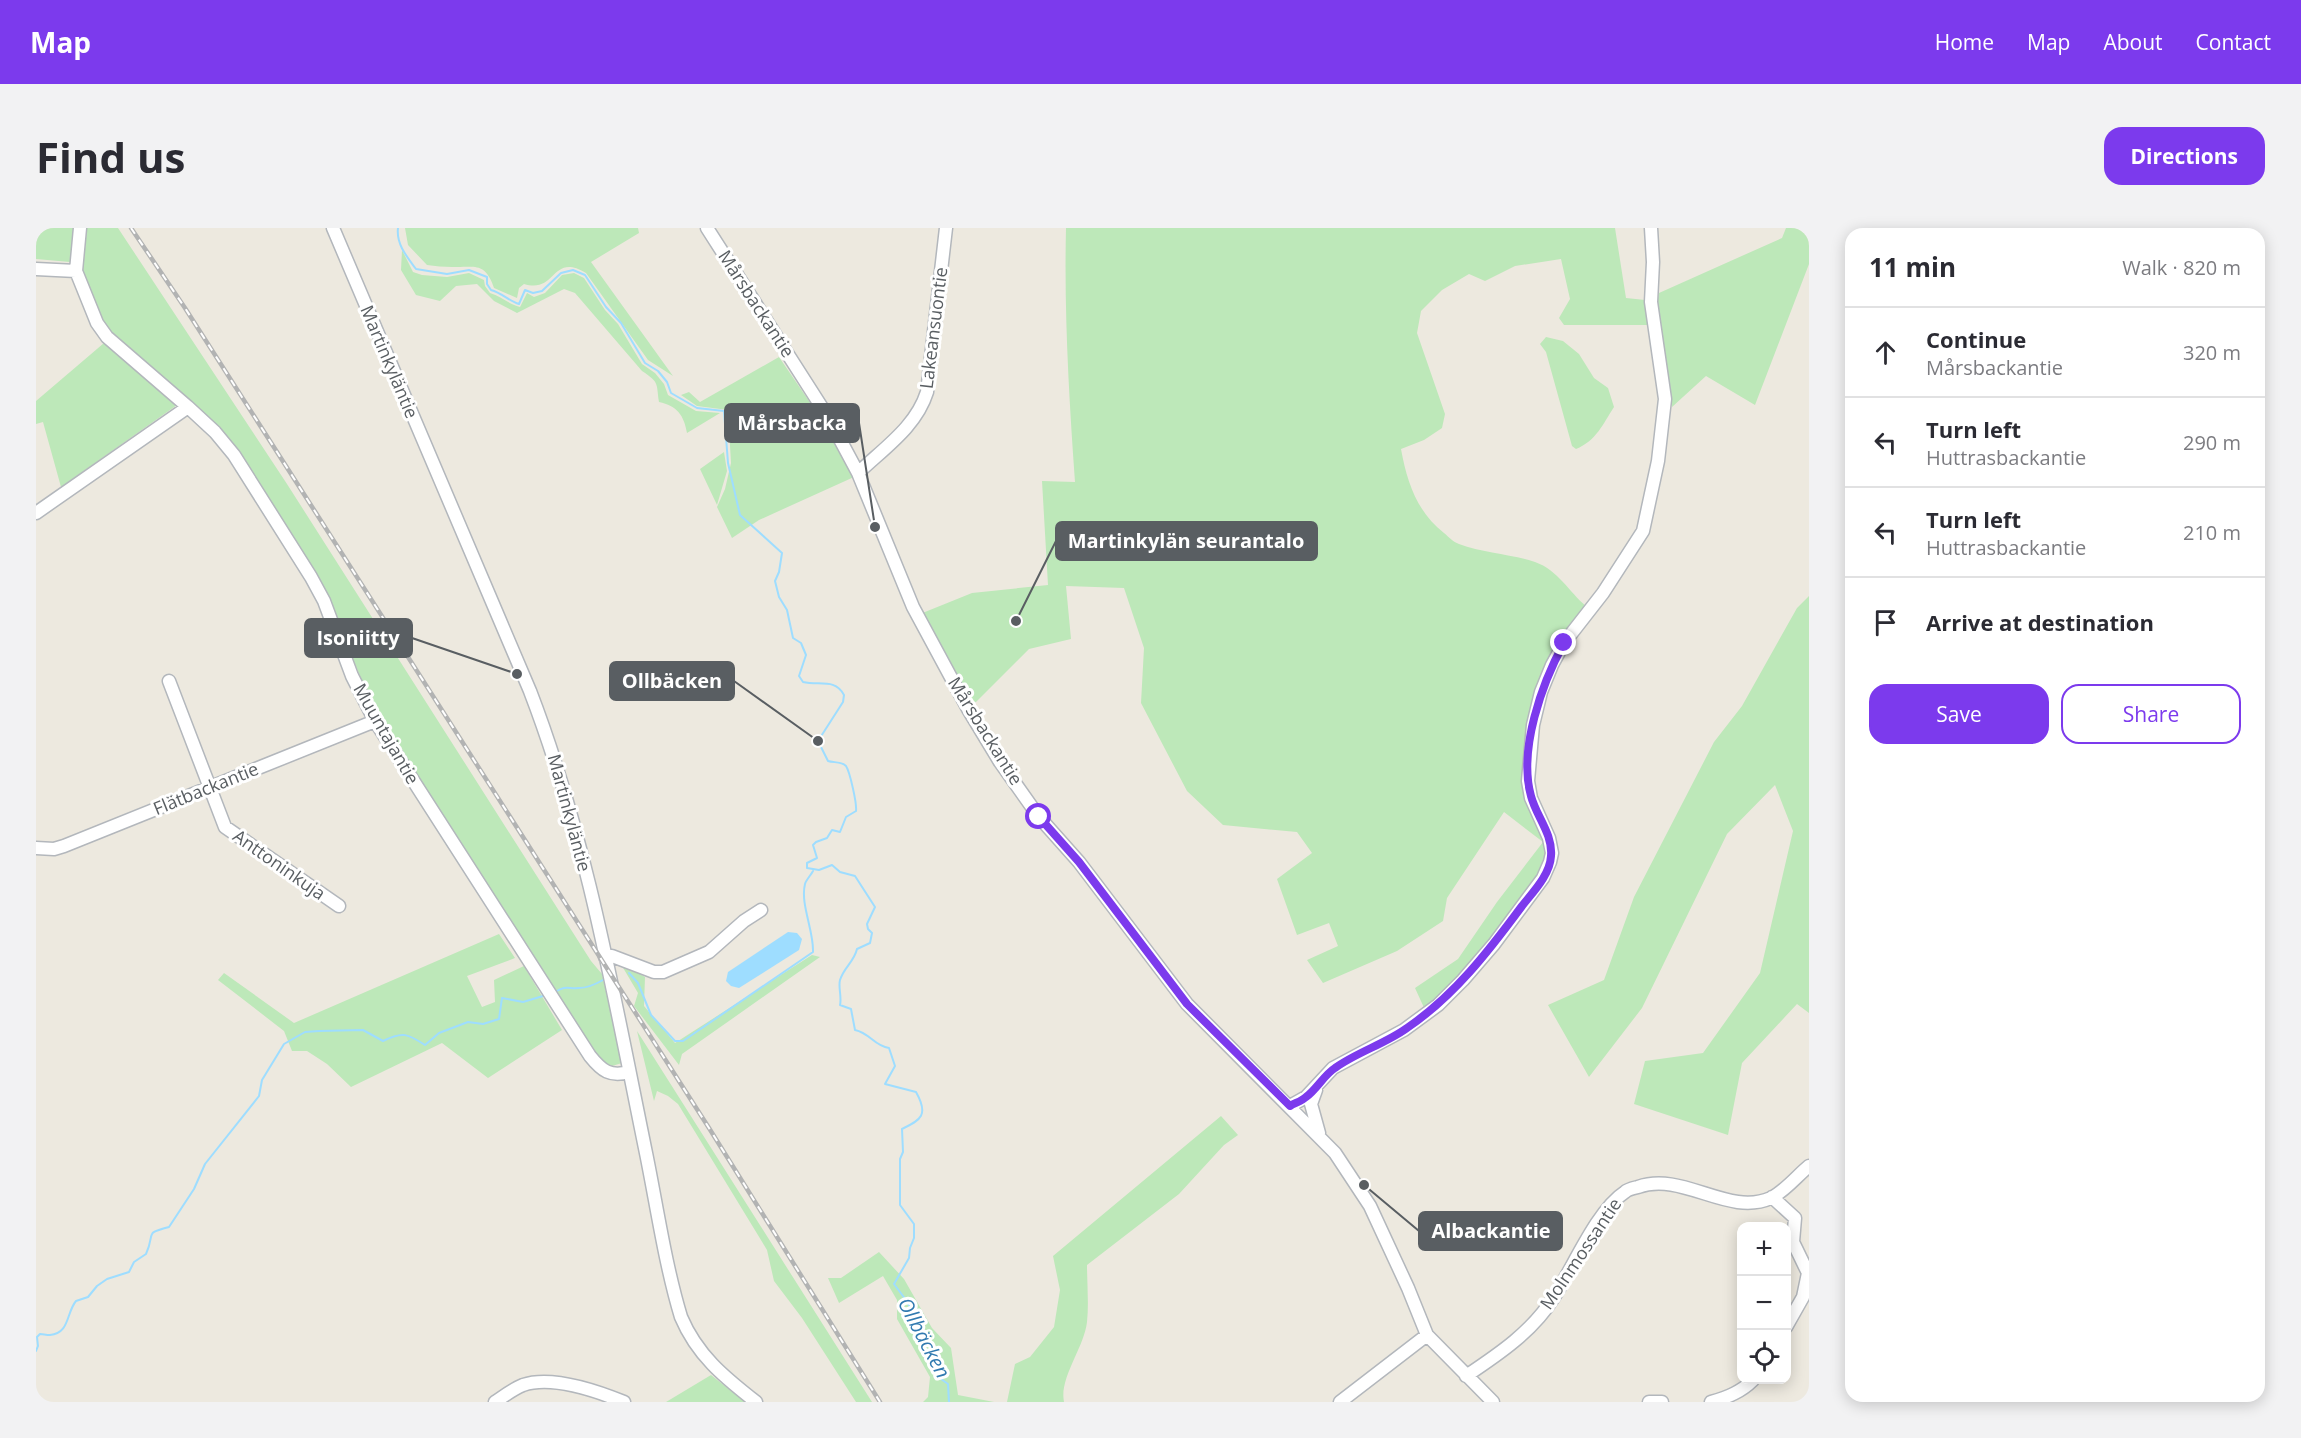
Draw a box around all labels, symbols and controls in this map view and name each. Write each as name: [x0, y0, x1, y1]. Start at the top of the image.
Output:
text: Map: [30, 23, 91, 61]
text: Home: [1935, 28, 1994, 56]
text: Map: [2027, 28, 2070, 56]
text: About: [2103, 28, 2163, 56]
text: Contact: [2196, 28, 2271, 56]
button: Directions: [2104, 127, 2265, 185]
text: Find us: [36, 128, 185, 185]
street label: Mårsbackantie: [713, 245, 800, 362]
text: 11 min: [1869, 249, 1956, 285]
text: Walk · 820 m: [2122, 254, 2241, 281]
street label: Lakeansuontie: [914, 266, 952, 390]
street label: Martinkyläntie: [355, 301, 425, 422]
text: Continue: [1926, 324, 2026, 354]
icon: ahead: [1869, 336, 1902, 369]
text: 320 m: [2183, 339, 2241, 366]
text: Mårsbackantie: [1926, 354, 2063, 381]
callout: Mårsbacka: [725, 404, 859, 442]
text: Mårsbacka: [737, 409, 847, 436]
text: Turn left: [1926, 414, 2021, 444]
icon: left: [1869, 426, 1902, 459]
text: 290 m: [2183, 429, 2241, 456]
text: Huttrasbackantie: [1926, 444, 2086, 471]
text: Turn left: [1926, 504, 2021, 534]
icon: left: [1869, 516, 1902, 549]
text: 210 m: [2183, 519, 2241, 546]
callout: Martinkylän seurantalo: [1056, 522, 1317, 560]
text: Martinkylän seurantalo: [1068, 527, 1304, 554]
text: Huttrasbackantie: [1926, 534, 2086, 561]
icon: arrive: [1869, 606, 1902, 639]
text: Arrive at destination: [1926, 607, 2154, 637]
callout: Isoniitty: [305, 619, 412, 657]
text: Isoniitty: [316, 624, 400, 651]
route end: [1550, 629, 1576, 655]
callout: Ollbäcken: [610, 662, 734, 700]
text: Ollbäcken: [622, 667, 722, 694]
street label: Mårsbackantie: [943, 672, 1029, 789]
street label: Muuntajantie: [348, 679, 425, 788]
button: Save: [1869, 684, 2049, 744]
button: Share: [2061, 684, 2241, 744]
street label: Martinkyläntie: [543, 751, 597, 874]
street label: Flätbackantie: [149, 756, 262, 820]
route start: [1025, 803, 1051, 829]
street label: Anttoninkuja: [229, 823, 331, 905]
street label: Molnmossantie: [1534, 1193, 1626, 1314]
callout: Albackantie: [1419, 1212, 1562, 1250]
text: Albackantie: [1431, 1217, 1551, 1244]
map controls: [1737, 1222, 1791, 1384]
button: +: [1737, 1222, 1791, 1276]
button: −: [1737, 1276, 1791, 1330]
water label: Ollbäcken: [892, 1293, 957, 1383]
button: locate: [1737, 1330, 1791, 1384]

